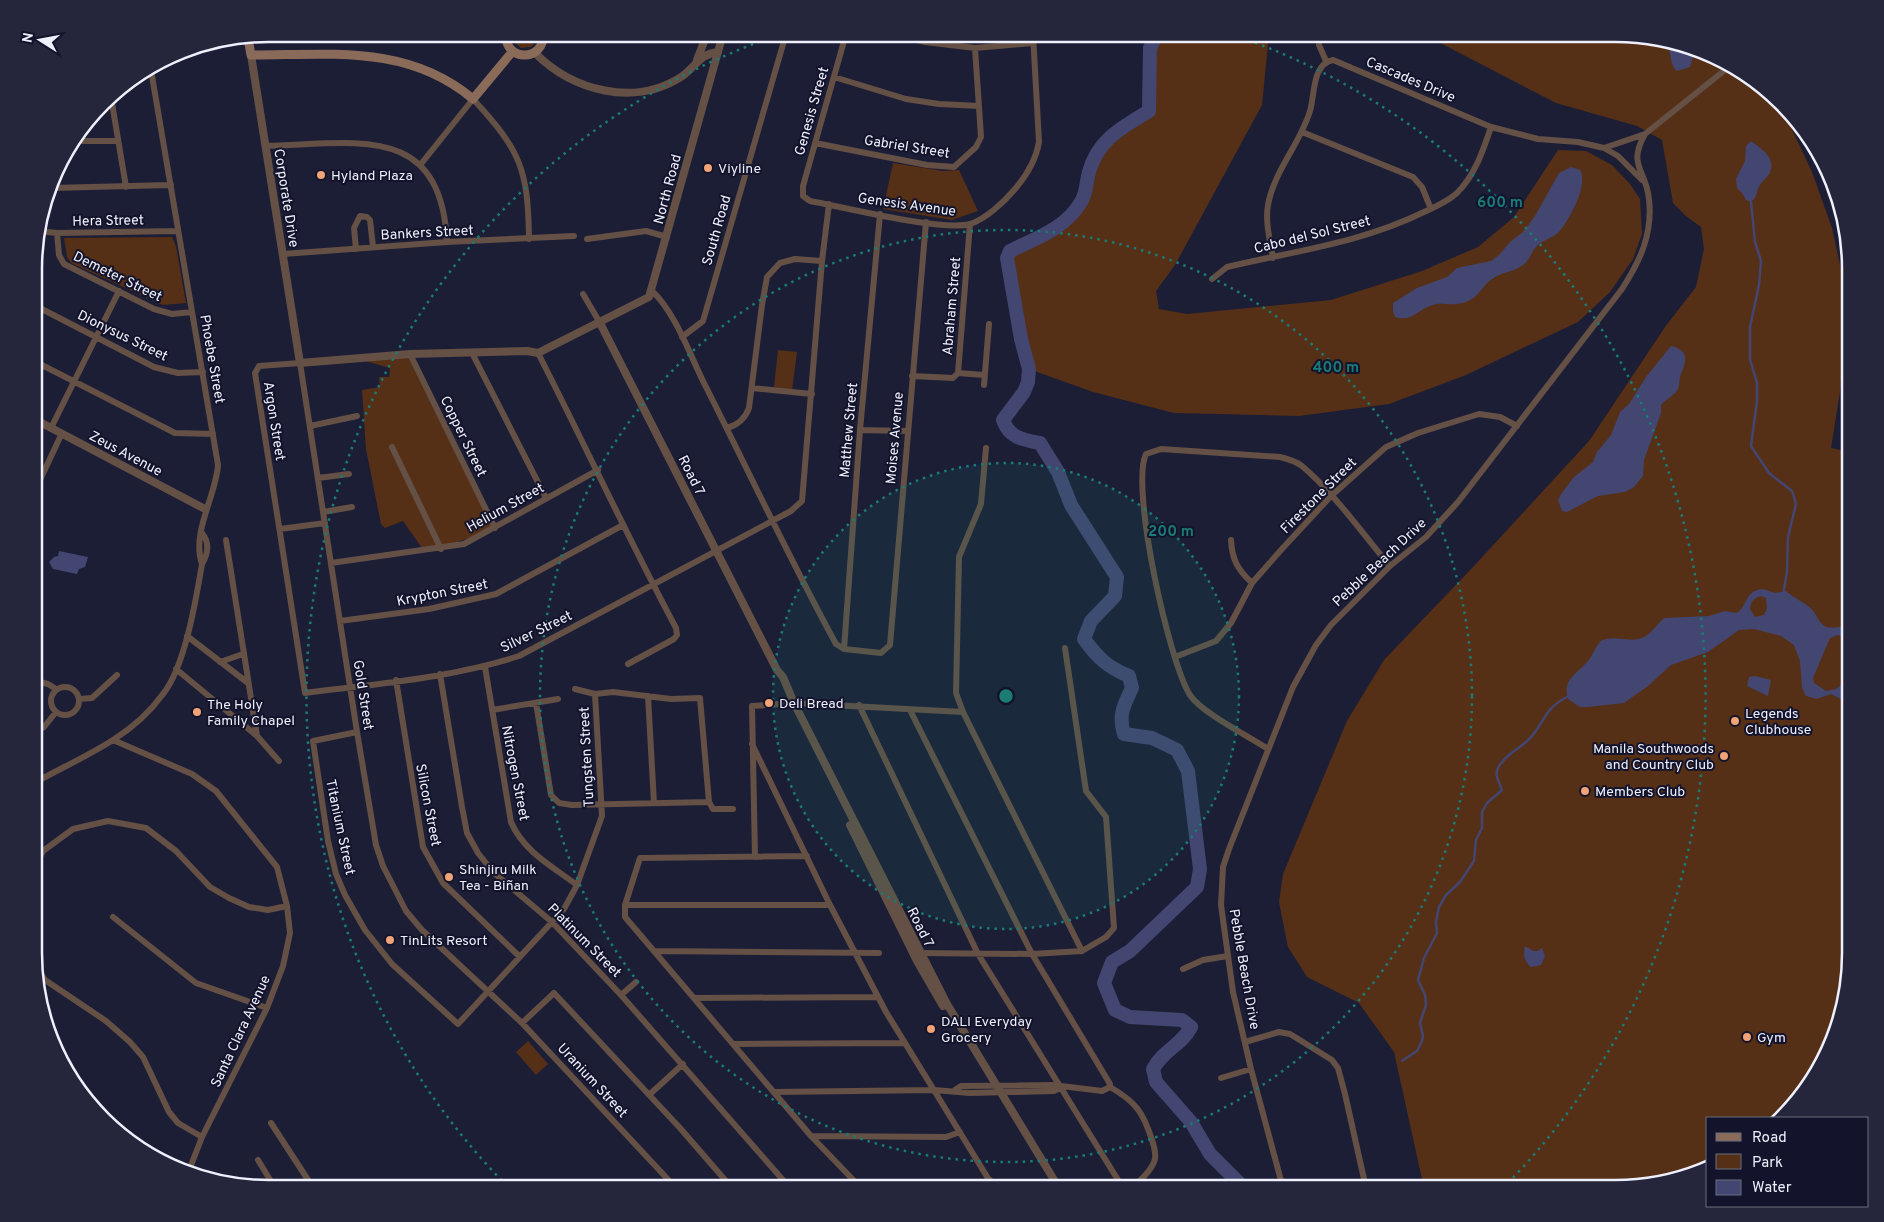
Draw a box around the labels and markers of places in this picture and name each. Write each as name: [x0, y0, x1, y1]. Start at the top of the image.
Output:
place label: Viyline: [718, 161, 761, 178]
marker: Viyline: [702, 162, 714, 174]
place label: Hyland Plaza: [331, 168, 413, 185]
marker: Hyland Plaza: [315, 169, 327, 181]
centre of rings: [997, 687, 1015, 705]
place label: Deli Bread: [779, 696, 844, 713]
place label: The Holy Family Chapel: [207, 697, 295, 730]
marker: Deli Bread: [763, 697, 775, 709]
marker: The Holy Family Chapel: [191, 706, 203, 718]
place label: Legends Clubhouse: [1745, 706, 1811, 739]
marker: Legends Clubhouse: [1729, 715, 1741, 727]
place label: Manila Southwoods and Country Club: [1593, 741, 1714, 774]
marker: Manila Southwoods and Country Club: [1718, 750, 1730, 762]
place label: Members Club: [1595, 784, 1685, 801]
marker: Members Club: [1579, 785, 1591, 797]
place label: Shinjiru Milk Tea - Biñan: [459, 862, 537, 895]
marker: Shinjiru Milk Tea - Biñan: [443, 871, 455, 883]
place label: TinLits Resort: [400, 933, 487, 950]
marker: TinLits Resort: [384, 934, 396, 946]
place label: DALI Everyday Grocery: [941, 1014, 1032, 1047]
marker: DALI Everyday Grocery: [925, 1023, 937, 1035]
place label: Gym: [1757, 1030, 1786, 1047]
marker: Gym: [1741, 1031, 1753, 1043]

